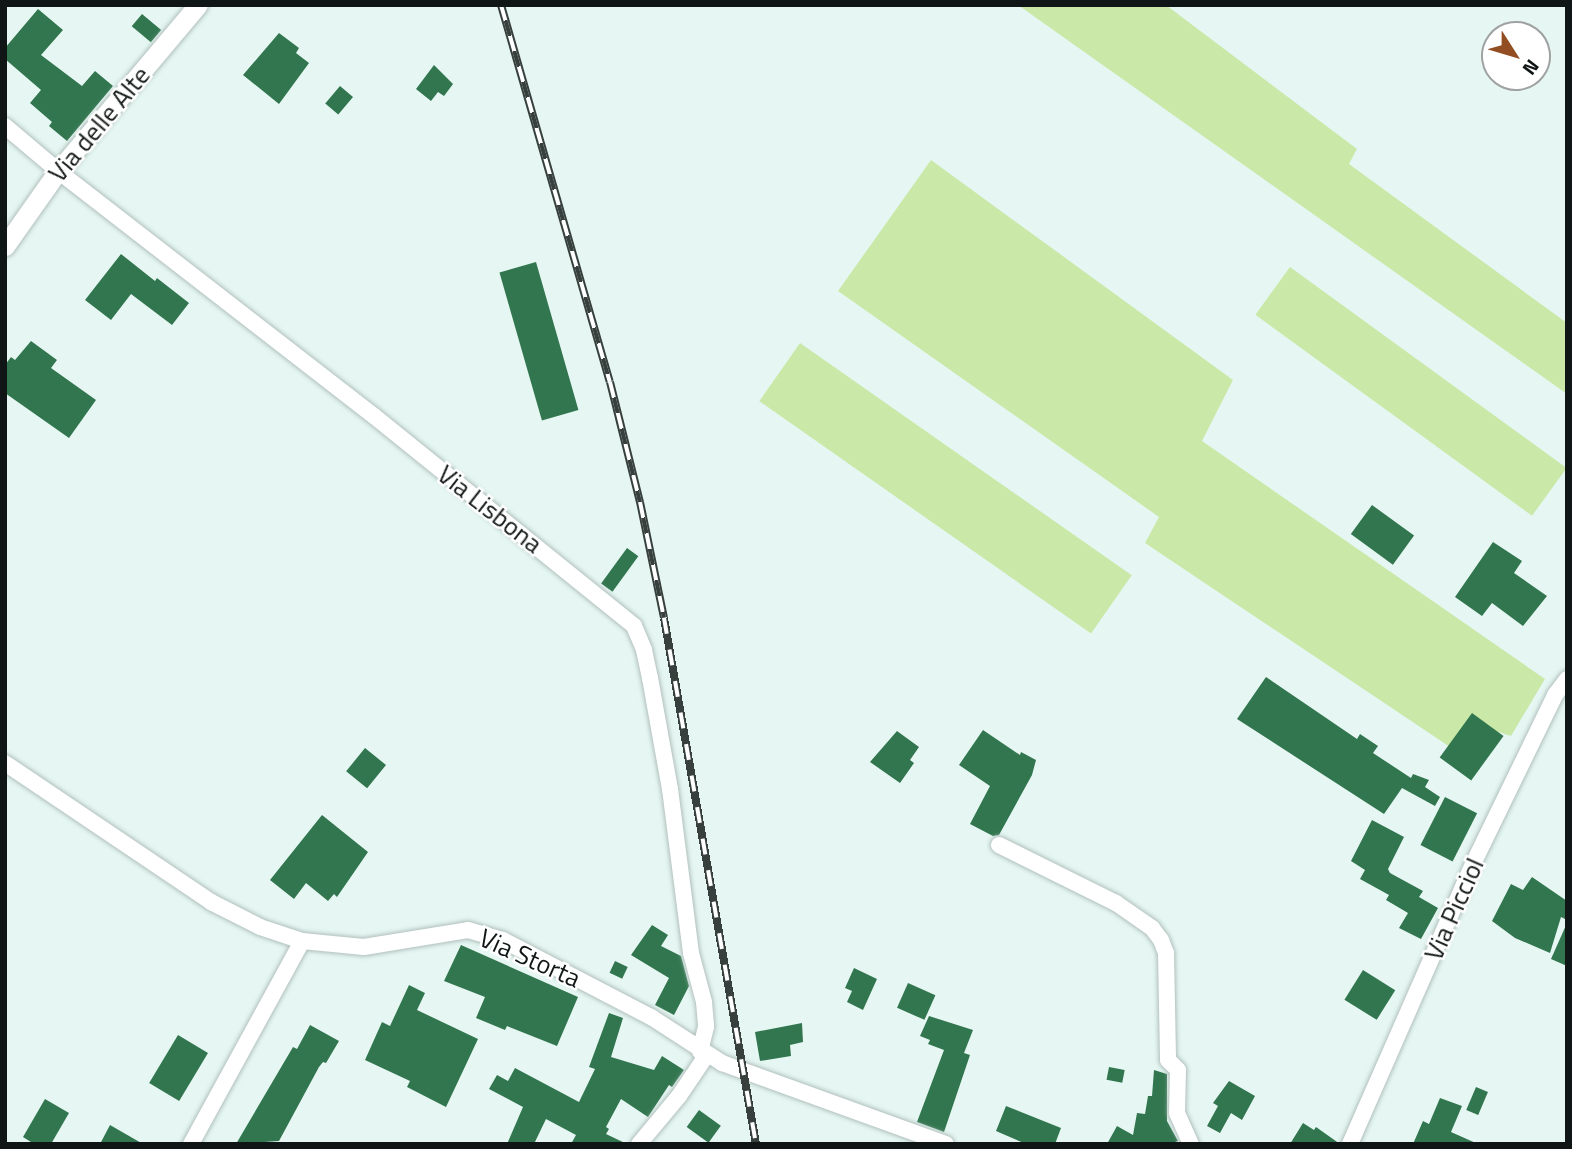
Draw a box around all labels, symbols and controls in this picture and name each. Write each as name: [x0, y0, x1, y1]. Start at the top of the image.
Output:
north arrow: [1481, 21, 1551, 91]
text: N: [1516, 54, 1547, 82]
street label: Via delle Alte: [42, 60, 156, 188]
street label: Via Lisbona: [431, 458, 549, 560]
street label: Via Picciol: [1418, 853, 1490, 965]
street label: Via Storta: [475, 922, 585, 994]

